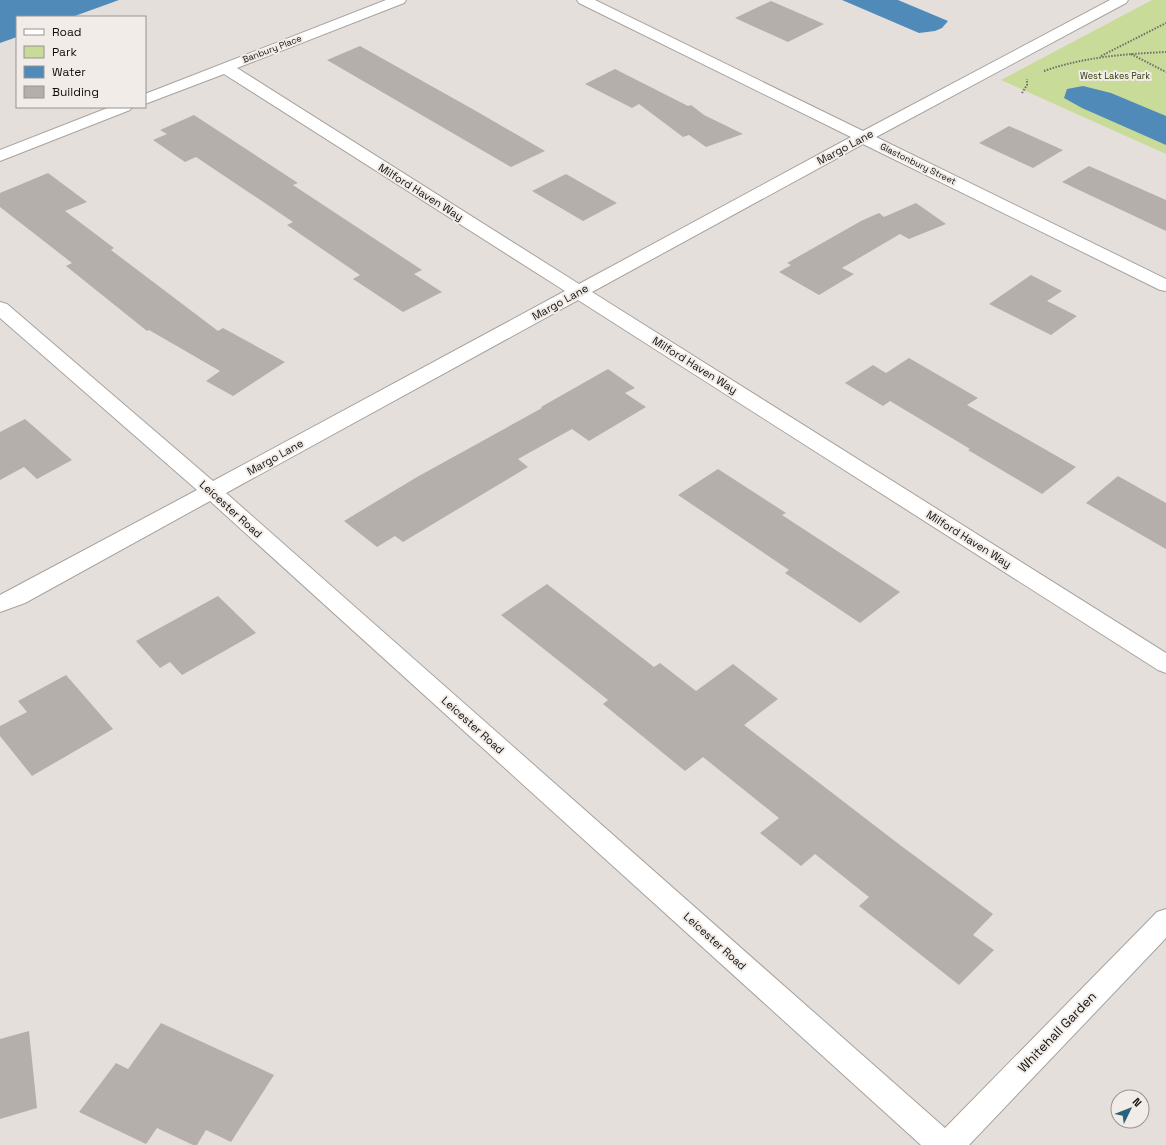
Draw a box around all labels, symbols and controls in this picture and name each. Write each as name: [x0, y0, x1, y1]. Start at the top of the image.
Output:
legend: [16, 16, 146, 108]
text: Road: [52, 24, 81, 40]
street label: Banbury Place: [241, 32, 303, 66]
text: Park: [52, 44, 77, 60]
text: Water: [52, 64, 86, 80]
park label: West Lakes Park: [1080, 70, 1150, 82]
text: Building: [52, 84, 99, 100]
street label: Margo Lane: [814, 126, 876, 168]
street label: Glastonbury Street: [878, 140, 958, 188]
street label: Milford Haven Way: [376, 160, 466, 224]
street label: Margo Lane: [529, 281, 591, 323]
street label: Milford Haven Way: [650, 333, 740, 397]
street label: Margo Lane: [244, 436, 306, 478]
street label: Leicester Road: [197, 477, 265, 541]
street label: Milford Haven Way: [924, 507, 1014, 571]
street label: Leicester Road: [439, 693, 507, 757]
street label: Leicester Road: [681, 909, 749, 973]
street label: Whitehall Garden: [1014, 988, 1100, 1076]
north arrow: [1110, 1089, 1150, 1129]
text: N: [1130, 1095, 1145, 1110]

